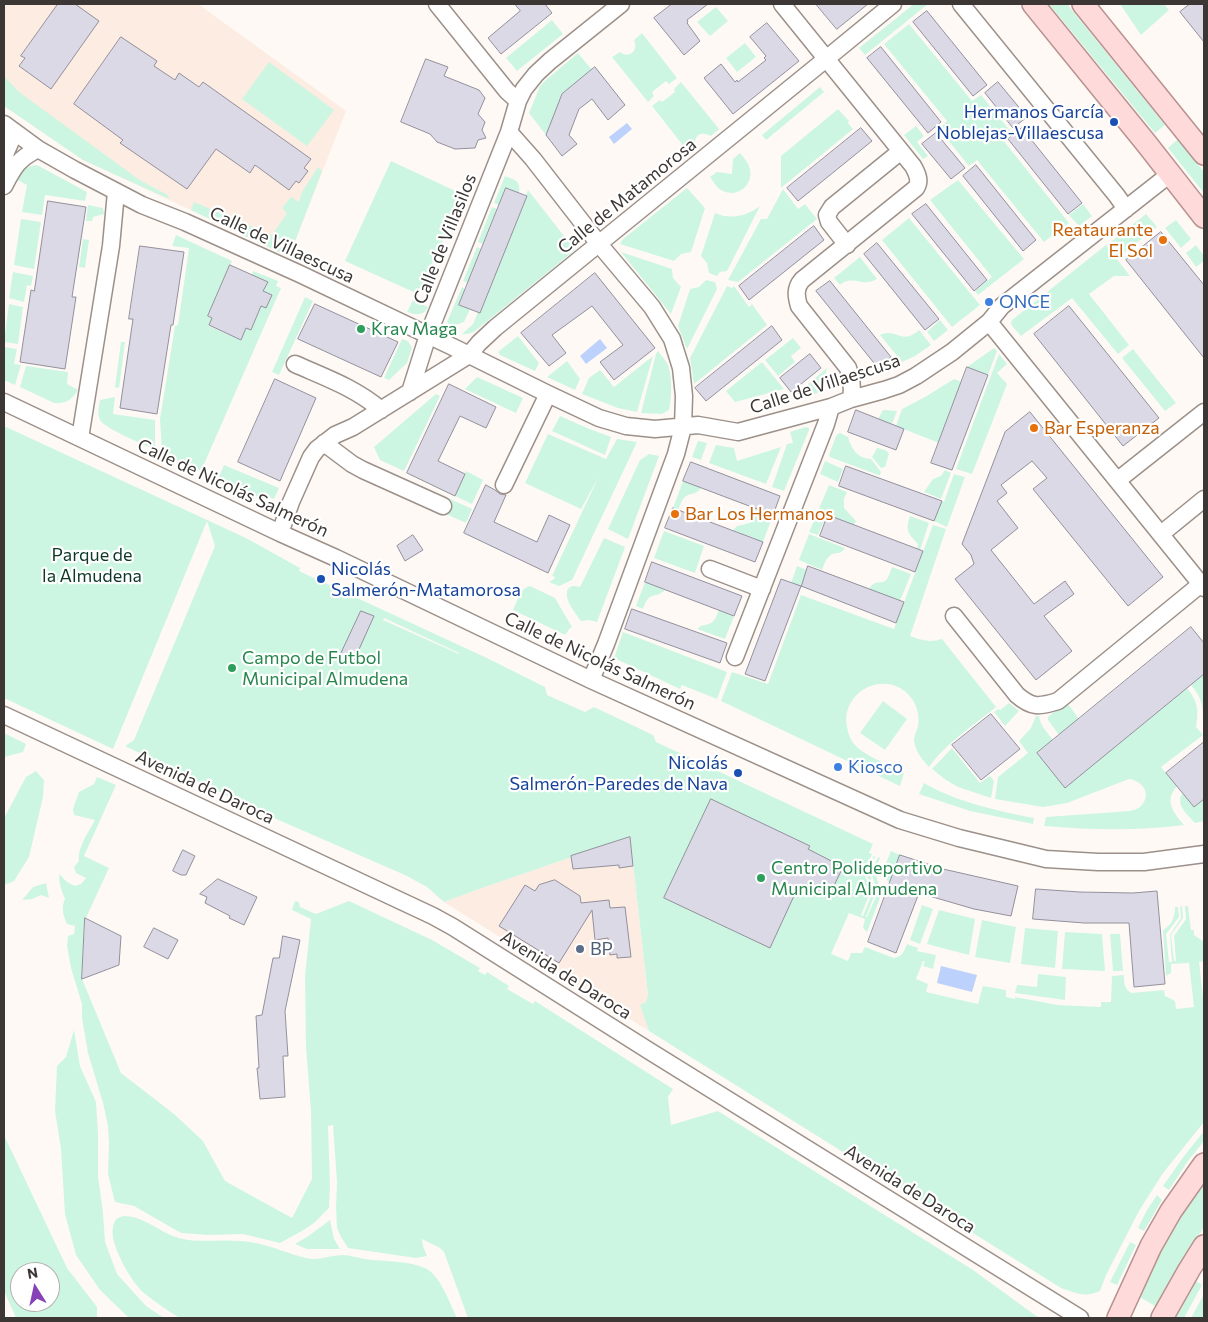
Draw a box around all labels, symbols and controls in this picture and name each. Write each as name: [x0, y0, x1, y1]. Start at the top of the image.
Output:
place label: Hermanos García Noblejas-Villaescusa: [936, 101, 1104, 144]
marker: Hermanos García Noblejas-Villaescusa: [1108, 116, 1120, 128]
street label: Calle de Matamorosa: [553, 134, 701, 258]
street label: Calle de Villasilos: [409, 171, 481, 307]
street label: Calle de Villaescusa: [206, 202, 358, 288]
place label: Reataurante El Sol: [1052, 219, 1153, 262]
marker: Reataurante El Sol: [1157, 234, 1169, 246]
place label: ONCE: [999, 291, 1050, 313]
marker: ONCE: [983, 296, 995, 308]
place label: Krav Maga: [371, 318, 457, 340]
marker: Krav Maga: [355, 323, 367, 335]
street label: Calle de Villaescusa: [747, 349, 903, 419]
place label: Bar Esperanza: [1044, 417, 1160, 439]
marker: Bar Esperanza: [1028, 422, 1040, 434]
street label: Calle de Nicolás Salmerón: [134, 434, 332, 542]
place label: Bar Los Hermanos: [685, 503, 834, 525]
marker: Bar Los Hermanos: [669, 508, 681, 520]
park label: Parque de la Almudena: [42, 544, 142, 586]
place label: Nicolás Salmerón-Matamorosa: [331, 558, 521, 600]
marker: Nicolás Salmerón-Matamorosa: [315, 573, 327, 585]
street label: Calle de Nicolás Salmerón: [501, 607, 699, 715]
place label: Campo de Futbol Municipal Almudena: [242, 647, 408, 690]
marker: Campo de Futbol Municipal Almudena: [226, 662, 238, 674]
street label: Avenida de Daroca: [132, 745, 278, 829]
place label: Nicolás Salmerón-Paredes de Nava: [510, 752, 728, 794]
place label: Kiosco: [848, 756, 903, 778]
marker: Kiosco: [832, 761, 844, 773]
marker: Nicolás Salmerón-Paredes de Nava: [732, 767, 744, 779]
place label: Centro Polideportivo Municipal Almudena: [771, 857, 943, 900]
marker: Centro Polideportivo Municipal Almudena: [755, 872, 767, 884]
street label: Avenida de Daroca: [497, 926, 635, 1024]
place label: BP: [590, 938, 613, 960]
marker: BP: [574, 943, 586, 955]
street label: Avenida de Daroca: [841, 1140, 979, 1238]
north arrow: [10, 1262, 60, 1312]
text: N: [26, 1263, 39, 1282]

